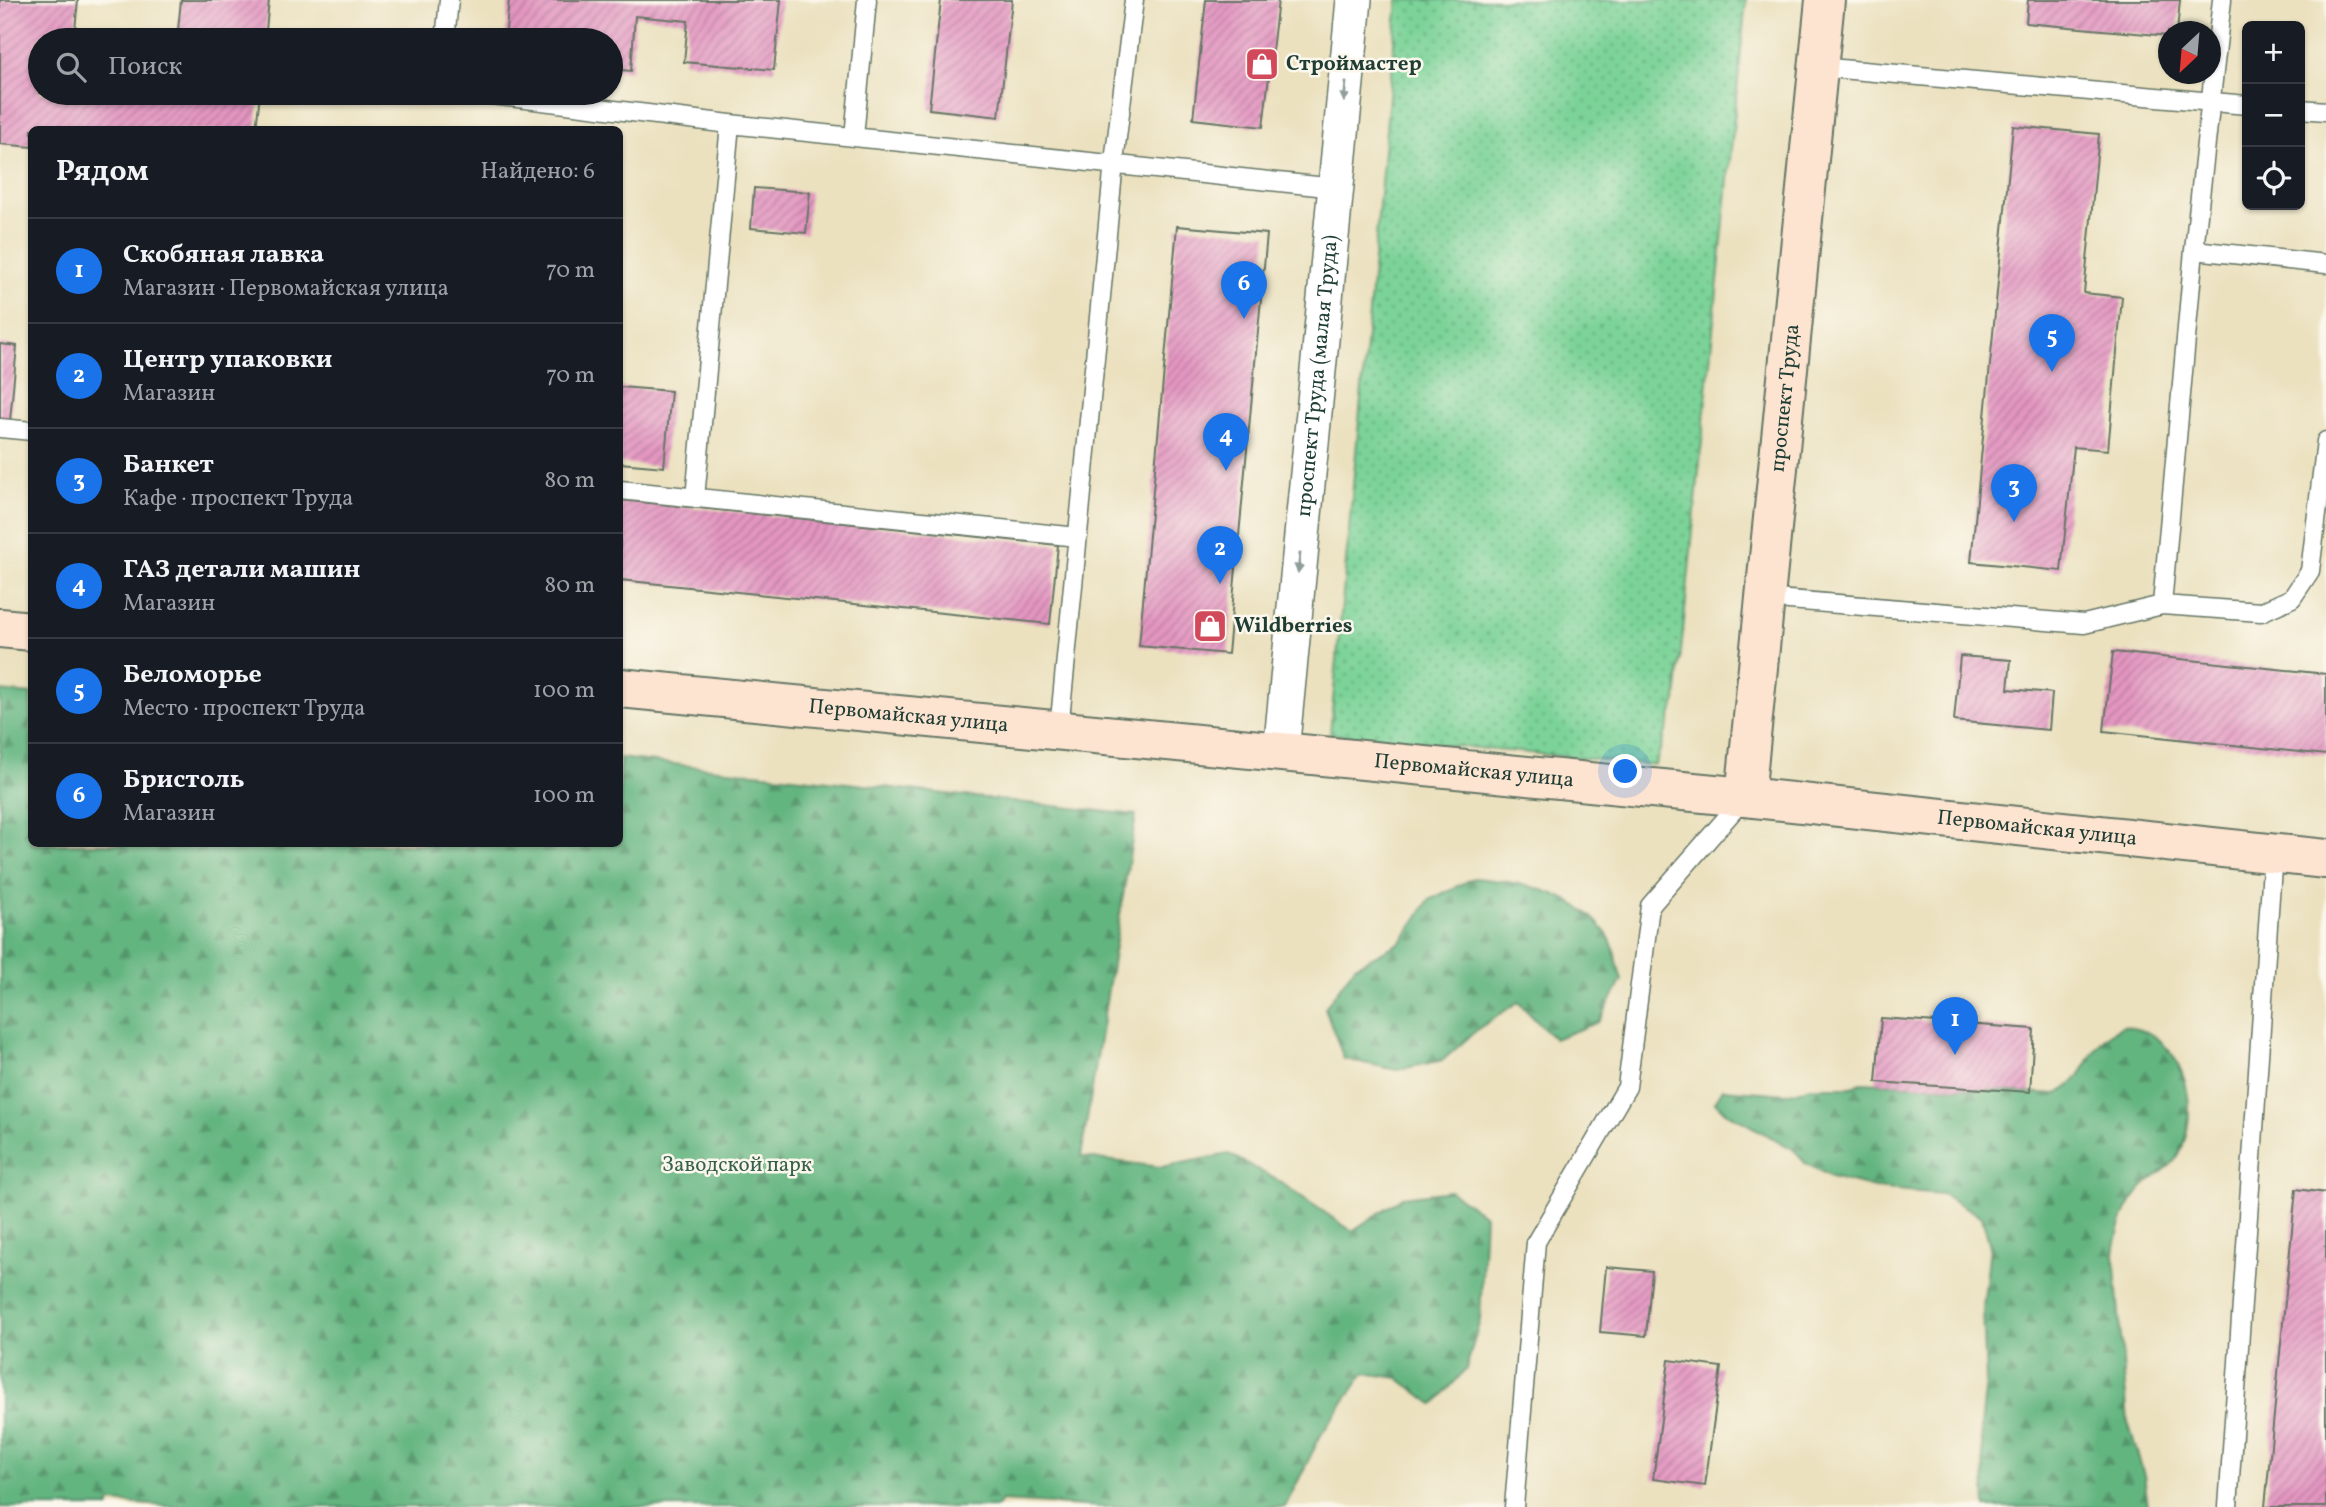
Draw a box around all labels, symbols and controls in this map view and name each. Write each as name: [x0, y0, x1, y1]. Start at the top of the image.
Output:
north arrow: [2158, 21, 2221, 84]
map controls: [2242, 21, 2305, 210]
button: +: [2242, 21, 2305, 84]
search box: [28, 28, 623, 105]
shop icon: Строймастер: [1243, 45, 1281, 83]
icon: search: [52, 48, 90, 86]
text: Поиск: [108, 49, 182, 85]
place label: Строймастер: [1286, 50, 1422, 79]
one-way arrow: [1339, 81, 1350, 103]
button: −: [2242, 84, 2305, 147]
button: locate: [2242, 147, 2305, 210]
text: Рядом: [56, 151, 149, 193]
text: Найдено: 6: [480, 156, 595, 188]
street label: проспект Труда (малая Труда): [1289, 234, 1346, 518]
text: Скобяная лавка: [123, 237, 324, 273]
text: 1: [74, 255, 84, 287]
text: 70 m: [546, 255, 595, 287]
pin: 6: [1221, 261, 1267, 319]
text: Магазин · Первомайская улица: [123, 273, 449, 305]
pin: 5: [2029, 314, 2075, 372]
street label: проспект Труда: [1763, 323, 1807, 473]
text: Центр упаковки: [123, 342, 332, 378]
text: 2: [73, 360, 85, 392]
text: 70 m: [546, 360, 595, 392]
text: Магазин: [123, 378, 215, 410]
pin: 4: [1203, 413, 1249, 471]
text: Банкет: [123, 447, 214, 483]
pin: 3: [1991, 464, 2037, 522]
text: 3: [73, 465, 85, 497]
text: 80 m: [545, 465, 595, 497]
text: Кафе · проспект Труда: [123, 483, 354, 515]
pin: 2: [1197, 526, 1243, 584]
text: ГАЗ детали машин: [123, 552, 360, 588]
one-way arrow: [1293, 552, 1304, 574]
text: 4: [72, 570, 86, 602]
text: 80 m: [545, 570, 595, 602]
text: Магазин: [123, 588, 215, 620]
shop icon: Wildberries: [1191, 607, 1229, 645]
place label: Wildberries: [1234, 612, 1352, 641]
text: Беломорье: [123, 657, 262, 693]
text: 5: [73, 675, 85, 707]
text: 100 m: [533, 675, 595, 707]
street label: Первомайская улица: [807, 692, 1010, 740]
text: Место · проспект Труда: [123, 693, 366, 725]
street label: Первомайская улица: [1373, 747, 1575, 795]
your location: [1608, 754, 1642, 788]
text: Бристоль: [123, 762, 245, 798]
text: 6: [73, 780, 85, 812]
text: 100 m: [533, 780, 595, 812]
text: Магазин: [123, 798, 215, 830]
street label: Первомайская улица: [1936, 803, 2138, 853]
pin: 1: [1932, 997, 1978, 1055]
park label: Заводской парк: [662, 1151, 812, 1180]

